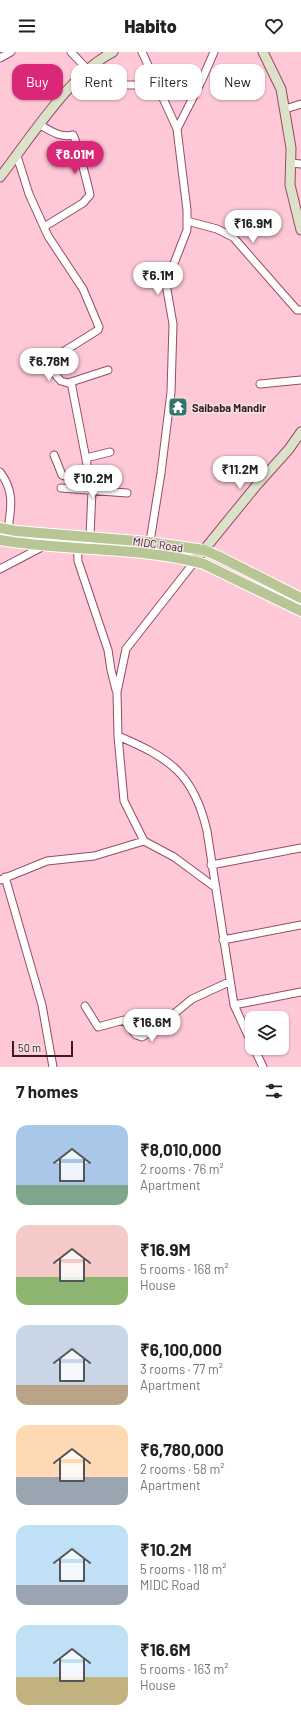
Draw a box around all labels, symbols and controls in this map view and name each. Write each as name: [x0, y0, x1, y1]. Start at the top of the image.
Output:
icon: menu: [16, 15, 38, 37]
text: Habito: [124, 15, 177, 37]
icon: heart: [263, 15, 285, 37]
chip: Buy: [12, 64, 63, 100]
chip: Rent: [71, 64, 127, 100]
chip: Filters: [135, 64, 202, 100]
chip: New: [210, 64, 265, 100]
pin: ₹8.01M: [42, 141, 108, 175]
text: ₹8.01M: [56, 146, 94, 162]
pin: ₹16.9M: [220, 210, 286, 244]
text: ₹16.9M: [234, 215, 272, 231]
pin: ₹6.1M: [130, 262, 186, 296]
text: ₹6.1M: [142, 267, 174, 283]
pin: ₹6.78M: [16, 348, 82, 382]
text: ₹6.78M: [29, 353, 69, 369]
temple icon: Saibaba Mandir: [167, 396, 189, 418]
place label: Saibaba Mandir: [192, 401, 267, 414]
pin: ₹11.2M: [207, 456, 273, 490]
text: ₹11.2M: [222, 461, 258, 477]
pin: ₹10.2M: [60, 465, 126, 499]
text: ₹10.2M: [73, 470, 113, 486]
street label: MIDC Road: [132, 534, 184, 554]
pin: ₹16.6M: [119, 1009, 185, 1043]
map controls: [245, 1011, 289, 1055]
button: layers: [245, 1011, 289, 1055]
text: ₹16.6M: [133, 1014, 171, 1030]
scale bar: [12, 1039, 73, 1058]
text: 50 m: [18, 1041, 41, 1054]
icon: filters: [263, 1080, 285, 1102]
text: 7 homes: [16, 1081, 78, 1101]
text: ₹8,010,000: [140, 1139, 221, 1159]
icon: home: [48, 1141, 96, 1189]
text: 2 rooms · 76 m²: [140, 1161, 224, 1177]
text: Apartment: [140, 1177, 201, 1193]
text: ₹16.9M: [140, 1239, 191, 1259]
icon: home: [48, 1241, 96, 1289]
text: 5 rooms · 168 m²: [140, 1261, 229, 1277]
text: House: [140, 1277, 176, 1293]
text: ₹6,100,000: [140, 1339, 222, 1359]
icon: home: [48, 1341, 96, 1389]
text: 3 rooms · 77 m²: [140, 1361, 223, 1377]
text: Apartment: [140, 1377, 201, 1393]
text: ₹6,780,000: [140, 1439, 224, 1459]
icon: home: [48, 1441, 96, 1489]
text: 2 rooms · 58 m²: [140, 1461, 224, 1477]
text: Apartment: [140, 1477, 201, 1493]
text: ₹10.2M: [140, 1539, 192, 1559]
icon: home: [48, 1541, 96, 1589]
text: 5 rooms · 118 m²: [140, 1561, 227, 1577]
text: MIDC Road: [140, 1577, 200, 1593]
text: ₹16.6M: [140, 1639, 191, 1659]
icon: home: [48, 1641, 96, 1689]
text: 5 rooms · 163 m²: [140, 1661, 229, 1677]
text: House: [140, 1677, 176, 1693]

